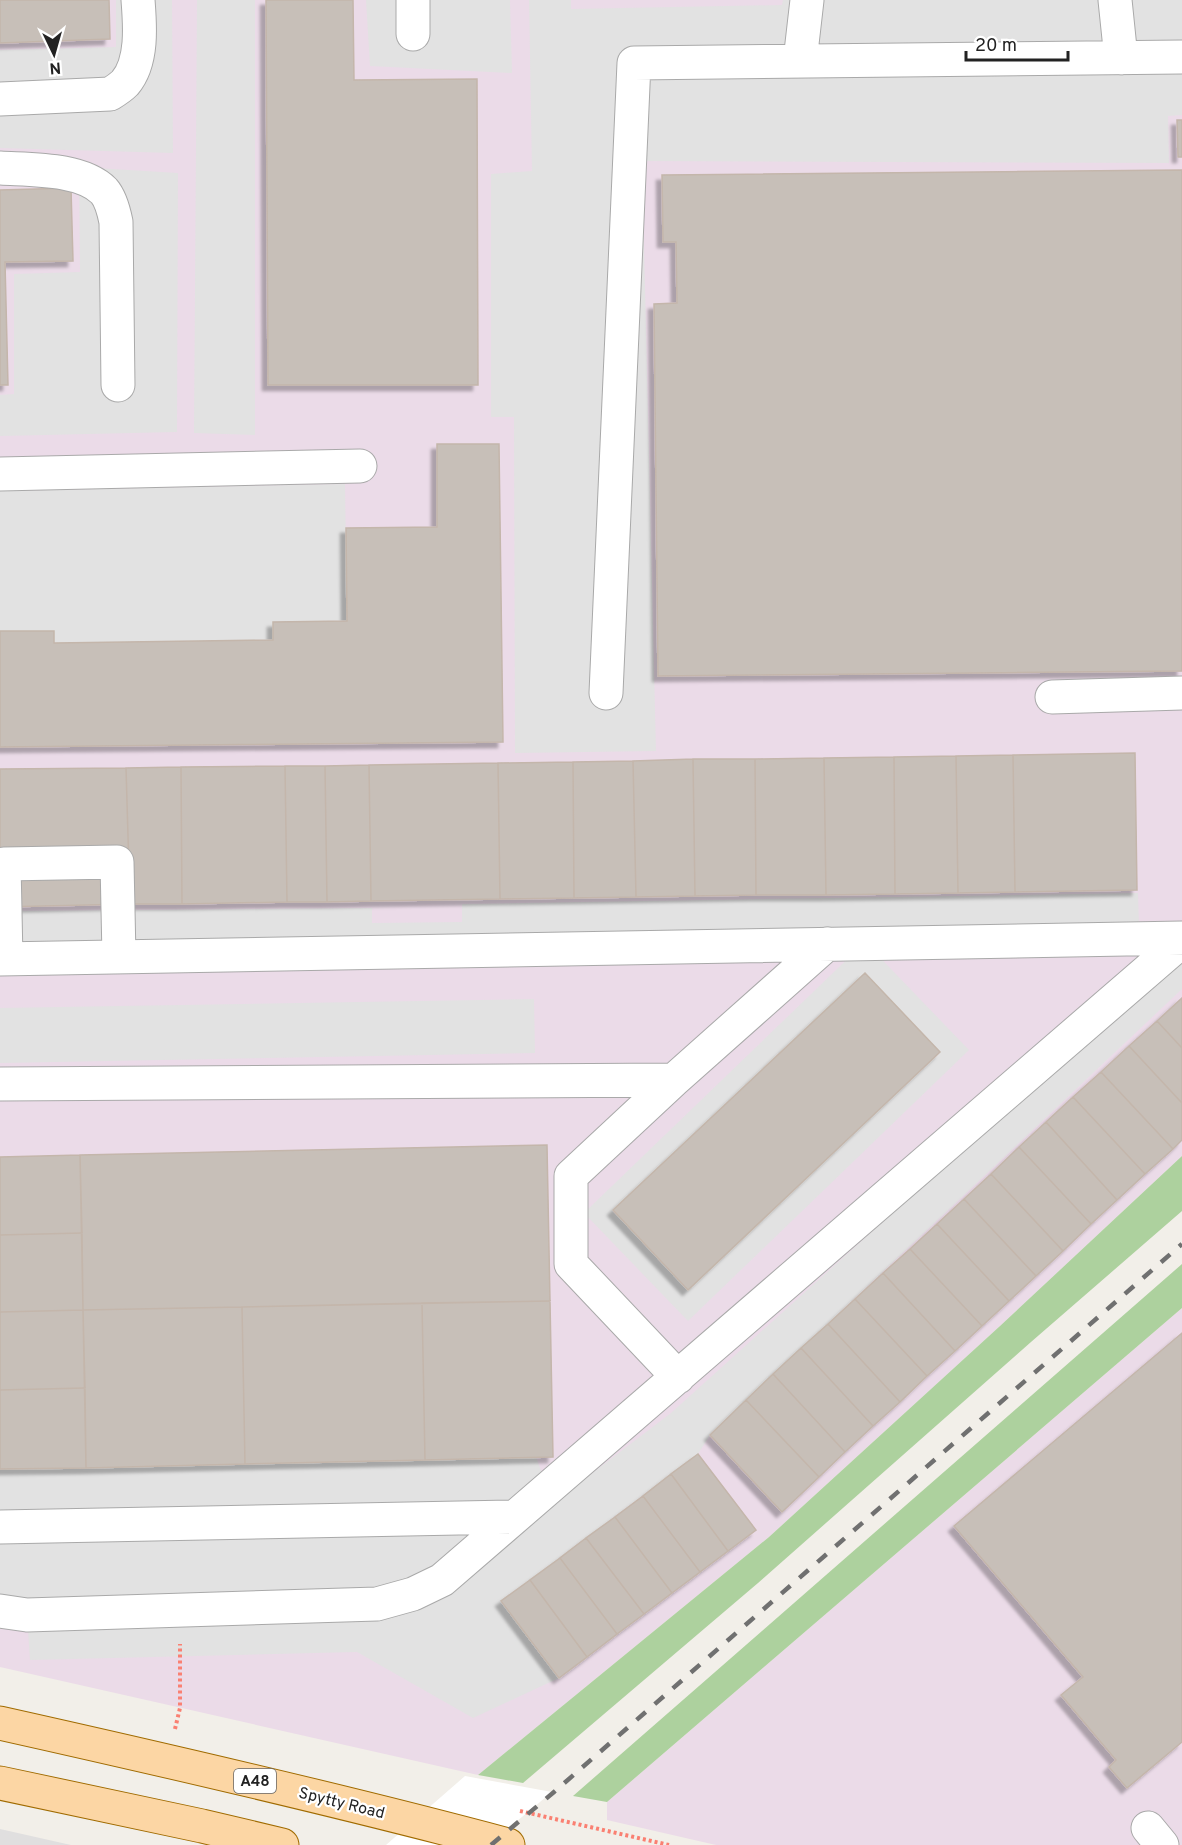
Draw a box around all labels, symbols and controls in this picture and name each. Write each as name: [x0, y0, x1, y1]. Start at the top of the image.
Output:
north arrow: [24, 24, 84, 84]
scale bar: [966, 24, 1068, 62]
text: 20 m: [975, 35, 1017, 58]
text: N: [49, 56, 62, 77]
road number: A48: [234, 1769, 276, 1793]
street label: Spytty Road: [296, 1784, 387, 1824]

